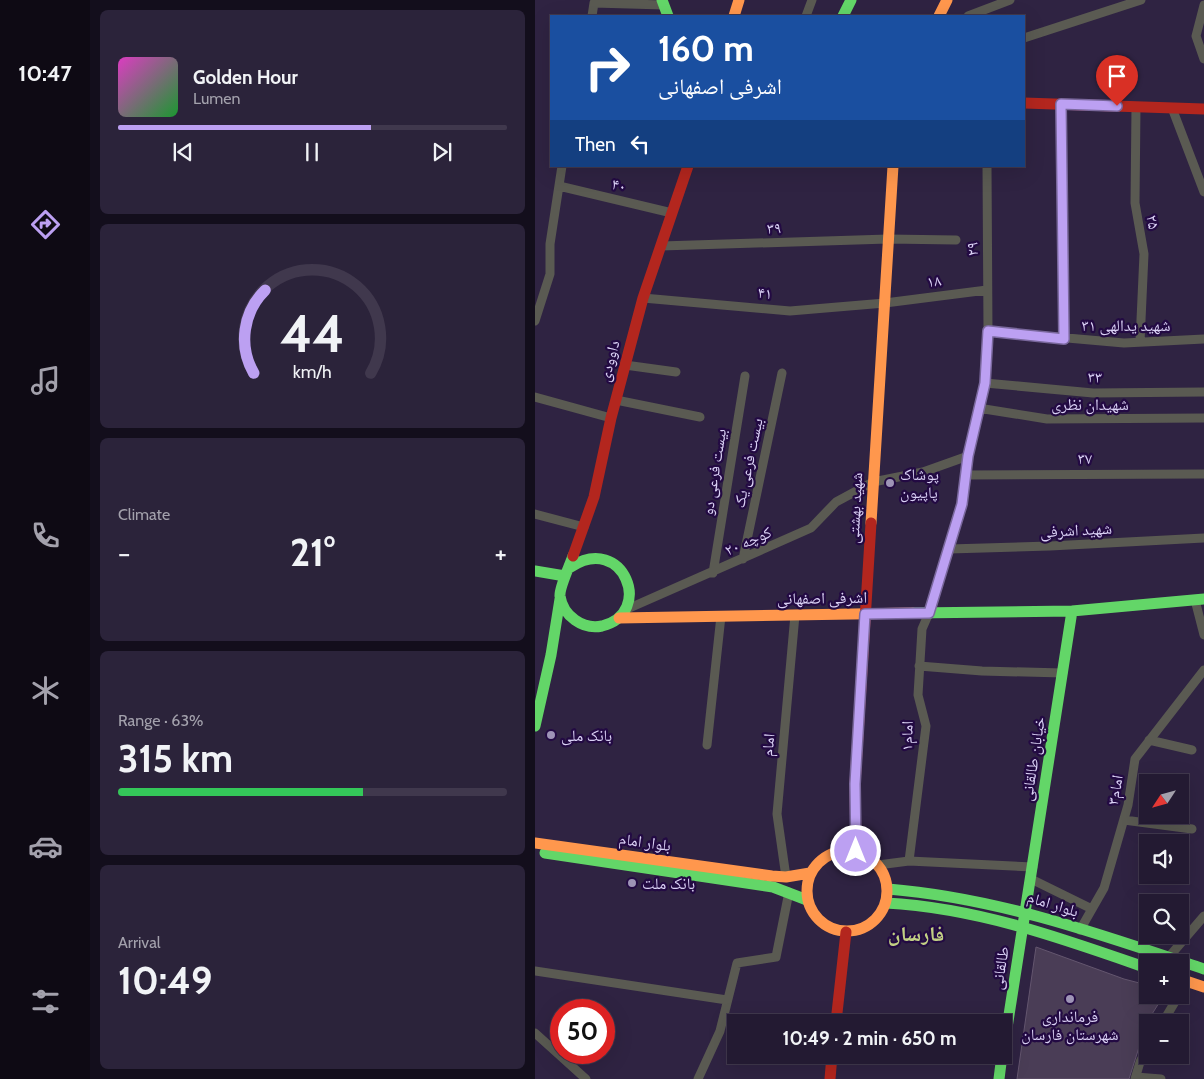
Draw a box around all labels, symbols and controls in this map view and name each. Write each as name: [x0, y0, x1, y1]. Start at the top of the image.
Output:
text: 160 m: [658, 27, 754, 70]
icon: right: [575, 35, 640, 100]
pin: [1096, 55, 1138, 106]
text: 10:47: [18, 60, 72, 87]
icon: arrive: [1103, 62, 1131, 90]
text: Golden Hour: [193, 66, 298, 89]
text: اشرفی اصفهانی: [658, 73, 782, 100]
text: Lumen: [193, 89, 240, 108]
icon: left: [626, 130, 654, 158]
text: Then: [575, 133, 616, 156]
icon: previous: [169, 138, 197, 166]
icon: pause: [298, 138, 326, 166]
icon: next: [428, 138, 456, 166]
street label: ۴۰: [610, 174, 628, 196]
icon: directions: [28, 207, 63, 242]
street label: ۲۵: [1142, 213, 1164, 231]
street label: ۳۹: [766, 218, 782, 238]
street label: ۲۹: [963, 242, 982, 256]
street label: ۱۸: [926, 271, 942, 291]
street label: ۴۱: [757, 283, 773, 303]
text: 44: [280, 302, 345, 365]
street label: ۳۱ شهید یدالهی: [1082, 316, 1170, 336]
street label: داوودی: [594, 338, 625, 384]
text: km/h: [293, 361, 332, 382]
icon: music: [28, 363, 63, 398]
street label: ۳۳: [1087, 367, 1103, 387]
street label: شهیدان نظری: [1051, 395, 1129, 415]
street label: بیست فرعی یک: [729, 416, 768, 510]
street label: بیست فرعی دو: [698, 427, 731, 517]
street label: ۳۷: [1078, 449, 1092, 468]
place label: پوشاک پاپیون: [900, 465, 939, 503]
street label: شهید بهشتی: [844, 472, 867, 544]
marker: پوشاک پاپیون: [884, 477, 896, 489]
text: Climate: [118, 505, 170, 524]
icon: phone: [28, 518, 63, 553]
street label: شهید اشرفی: [1040, 519, 1113, 542]
street label: کوچه ۲۰: [722, 522, 775, 560]
text: 21°: [290, 529, 335, 576]
text: −: [118, 536, 130, 570]
text: +: [495, 536, 507, 570]
street label: اشرفی اصفهانی: [777, 588, 867, 609]
icon: climate: [28, 673, 63, 708]
text: Range · 63%: [118, 711, 204, 730]
street label: خیابان طالقانی: [1017, 716, 1050, 803]
street label: امام۱: [897, 721, 918, 751]
place label: بانک ملی: [561, 726, 612, 746]
marker: بانک ملی: [545, 729, 557, 741]
street label: امام: [758, 733, 779, 757]
text: 315 km: [118, 735, 233, 782]
street label: امام۳: [1103, 773, 1128, 807]
north arrow: [1139, 774, 1189, 824]
map controls: [1139, 774, 1189, 1064]
position arrow: [829, 824, 881, 876]
icon: car: [28, 829, 63, 864]
street label: بلوار امام: [618, 829, 672, 856]
button: sound: [1139, 834, 1189, 884]
place label: بانک ملت: [642, 874, 695, 893]
marker: بانک ملت: [626, 877, 638, 889]
street label: بلوار امام: [1025, 887, 1081, 922]
button: search: [1139, 894, 1189, 944]
district label: فارسان: [888, 921, 944, 946]
text: Arrival: [118, 933, 161, 952]
street label: طالقانی: [987, 945, 1014, 991]
button: +: [1139, 954, 1189, 1004]
text: 10:49: [118, 957, 212, 1004]
icon: filters: [28, 984, 63, 1019]
marker: فرمانداری شهرستان فارسان: [1064, 993, 1076, 1005]
speed limit sign: 50: [550, 999, 615, 1064]
place label: فرمانداری شهرستان فارسان: [1021, 1007, 1119, 1045]
button: −: [1139, 1014, 1189, 1064]
text: 10:49 · 2 min · 650 m: [782, 1027, 957, 1050]

